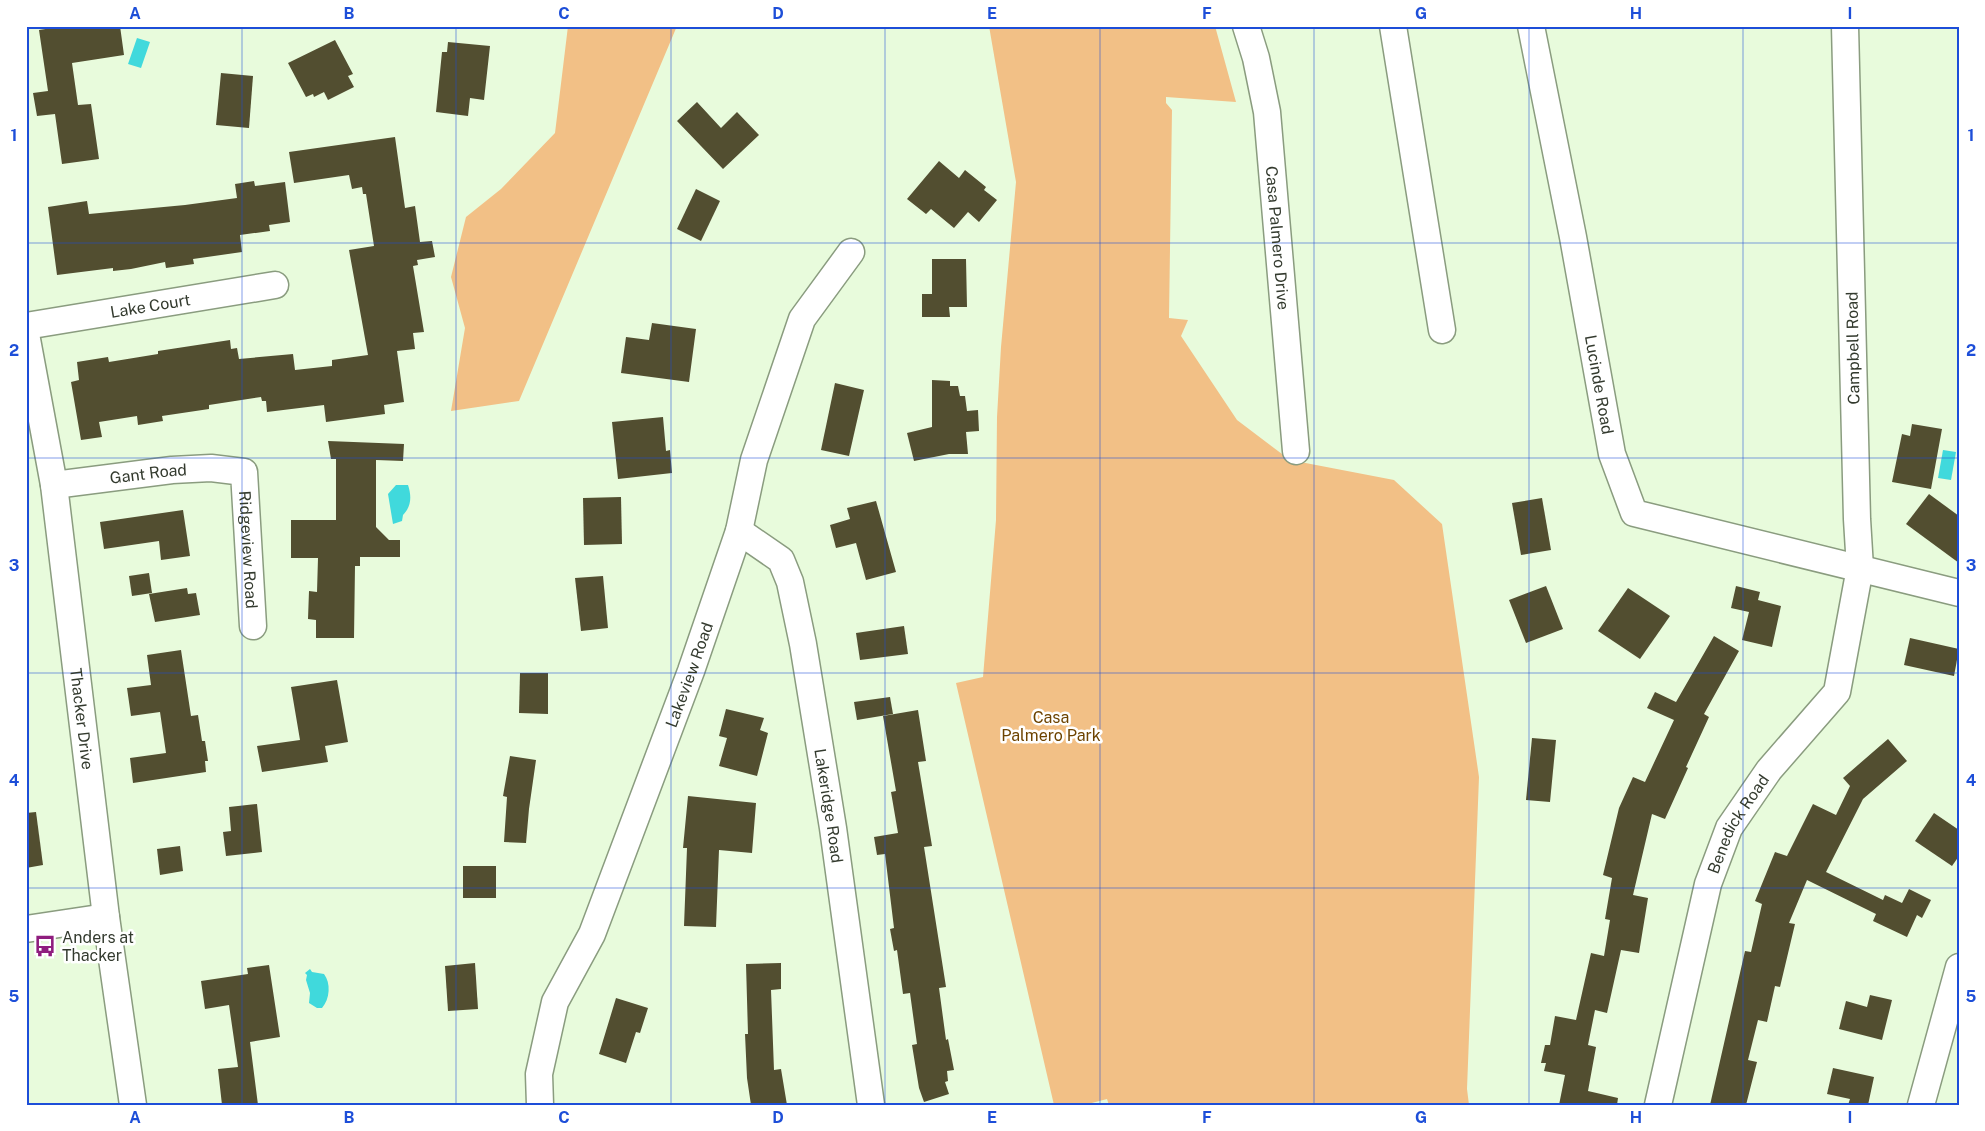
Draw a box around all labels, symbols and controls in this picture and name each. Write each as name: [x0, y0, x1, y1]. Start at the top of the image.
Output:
text: A: [129, 4, 141, 23]
text: B: [344, 4, 355, 23]
text: C: [558, 4, 570, 23]
text: D: [772, 4, 784, 23]
text: E: [987, 4, 997, 23]
text: F: [1202, 4, 1212, 23]
text: G: [1415, 4, 1427, 23]
text: H: [1630, 4, 1642, 23]
text: I: [1848, 4, 1852, 23]
text: 1: [11, 126, 17, 145]
text: 1: [1968, 126, 1974, 145]
street label: Casa Palmero Drive: [1262, 165, 1293, 311]
street label: Lake Court: [109, 290, 192, 321]
street label: Campbell Road: [1843, 291, 1863, 405]
street label: Lucinde Road: [1581, 333, 1618, 436]
text: 2: [9, 341, 19, 360]
text: 2: [1966, 341, 1976, 360]
street label: Gant Road: [109, 460, 187, 487]
street label: Ridgeview Road: [236, 490, 261, 609]
text: 3: [9, 556, 19, 575]
text: 3: [1966, 556, 1976, 575]
street label: Lakeview Road: [661, 620, 717, 730]
street label: Thacker Drive: [67, 667, 98, 771]
park label: Casa Palmero Park: [1001, 708, 1101, 745]
street label: Lakeridge Road: [811, 747, 847, 864]
text: 4: [9, 771, 20, 790]
street label: Benedick Road: [1703, 771, 1773, 876]
text: 4: [1966, 771, 1977, 790]
place label: Anders at Thacker: [62, 928, 134, 965]
bus stop icon: Anders at Thacker: [32, 933, 58, 959]
text: 5: [9, 987, 20, 1006]
text: 5: [1966, 987, 1977, 1006]
text: A: [129, 1108, 141, 1127]
text: B: [344, 1108, 355, 1127]
text: C: [558, 1108, 570, 1127]
text: D: [772, 1108, 784, 1127]
text: E: [987, 1108, 997, 1127]
text: F: [1202, 1108, 1212, 1127]
text: G: [1415, 1108, 1427, 1127]
text: H: [1630, 1108, 1642, 1127]
text: I: [1848, 1108, 1852, 1127]

